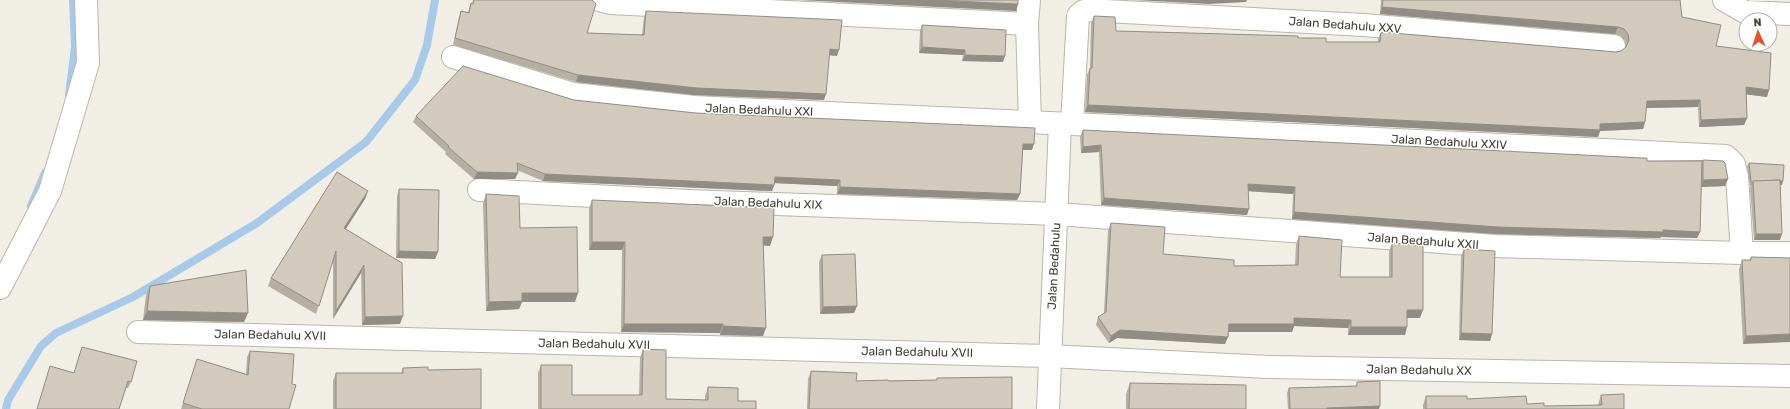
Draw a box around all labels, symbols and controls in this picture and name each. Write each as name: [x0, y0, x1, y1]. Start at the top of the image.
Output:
north arrow: [1738, 12, 1778, 52]
street label: Jalan Bedahulu XXV: [1288, 14, 1402, 36]
text: N: [1753, 16, 1762, 29]
street label: Jalan Bedahulu XXI: [705, 101, 813, 119]
street label: Jalan Bedahulu XXIV: [1391, 132, 1508, 152]
street label: Jalan Bedahulu XIX: [714, 194, 823, 212]
street label: Jalan Bedahulu: [1045, 222, 1063, 310]
street label: Jalan Bedahulu XXII: [1367, 230, 1479, 252]
street label: Jalan Bedahulu XVII: [214, 327, 326, 343]
street label: Jalan Bedahulu XVII: [538, 336, 650, 352]
street label: Jalan Bedahulu XVII: [861, 344, 973, 360]
street label: Jalan Bedahulu XX: [1366, 362, 1472, 378]

